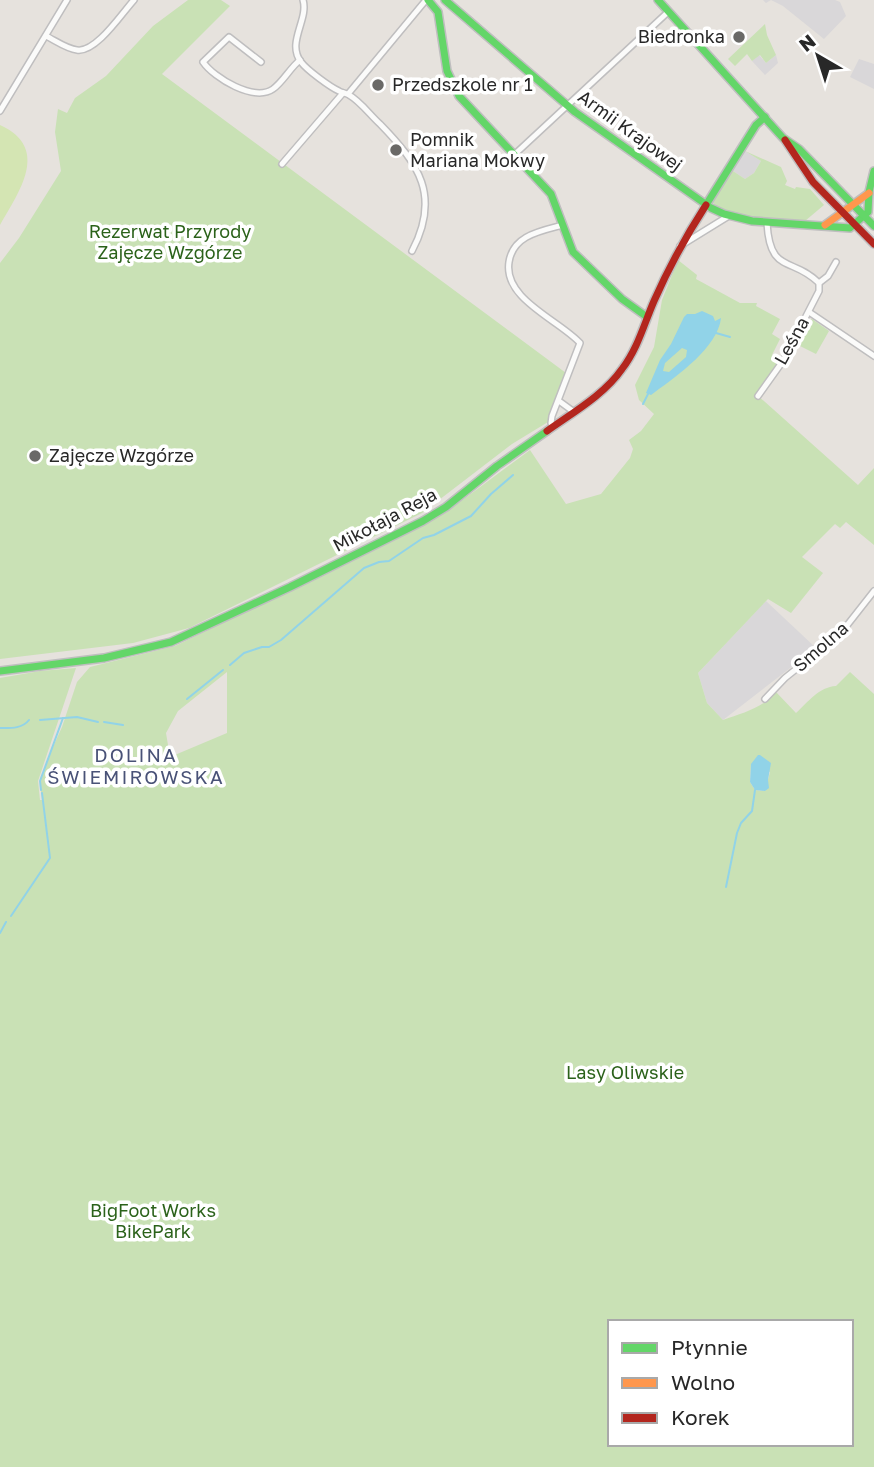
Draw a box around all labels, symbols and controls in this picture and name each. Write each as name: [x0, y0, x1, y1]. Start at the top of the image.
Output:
north arrow: [783, 21, 853, 91]
place label: Biedronka: [638, 25, 725, 47]
marker: Biedronka: [731, 29, 747, 45]
text: N: [794, 29, 820, 56]
place label: Przedszkole nr 1: [392, 73, 533, 95]
marker: Przedszkole nr 1: [370, 77, 386, 93]
street label: Armii Krajowej: [574, 85, 687, 175]
place label: Pomnik Mariana Mokwy: [410, 128, 545, 171]
marker: Pomnik Mariana Mokwy: [388, 142, 404, 158]
park label: Rezerwat Przyrody Zajęcze Wzgórze: [89, 220, 251, 263]
street label: Leśna: [769, 313, 813, 368]
place label: Zajęcze Wzgórze: [49, 444, 194, 466]
marker: Zajęcze Wzgórze: [27, 448, 43, 464]
street label: Mikołaja Reja: [329, 483, 440, 556]
street label: Smolna: [789, 617, 852, 676]
district label: DOLINA ŚWIEMIROWSKA: [47, 743, 225, 788]
park label: Lasy Oliwskie: [566, 1061, 684, 1083]
park label: BigFoot Works BikePark: [90, 1199, 216, 1242]
legend: [608, 1320, 853, 1446]
text: Płynnie: [671, 1334, 748, 1360]
text: Wolno: [671, 1369, 735, 1395]
text: Korek: [671, 1404, 730, 1430]

